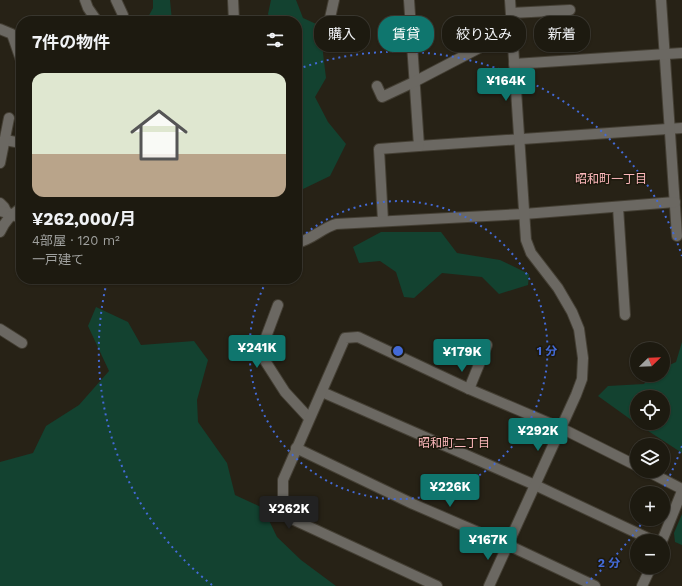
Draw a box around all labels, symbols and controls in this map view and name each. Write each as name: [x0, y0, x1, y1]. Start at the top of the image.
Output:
chip: 購入: [314, 16, 370, 52]
chip: 賃貸: [378, 16, 434, 52]
chip: 絞り込み: [442, 16, 526, 52]
chip: 新着: [534, 16, 590, 52]
icon: filters: [264, 29, 286, 51]
text: 7件の物件: [32, 32, 110, 52]
pin: ¥164K: [478, 68, 534, 102]
text: ¥164K: [486, 73, 526, 88]
icon: home: [123, 99, 195, 171]
district label: 昭和町一丁目: [575, 172, 647, 186]
text: ¥262,000/月: [32, 209, 136, 229]
text: 4部屋 · 120 m²: [32, 233, 120, 248]
text: 一戸建て: [32, 252, 84, 267]
pin: ¥241K: [229, 335, 285, 369]
pin: ¥179K: [434, 339, 490, 373]
text: ¥241K: [238, 340, 276, 355]
north arrow: [630, 342, 670, 382]
map controls: [630, 342, 670, 574]
centre of rings: [391, 344, 405, 358]
text: ¥179K: [442, 344, 482, 359]
text: 1 分: [537, 344, 557, 358]
button: locate: [630, 390, 670, 430]
pin: ¥292K: [510, 418, 566, 452]
text: ¥292K: [517, 423, 559, 438]
district label: 昭和町二丁目: [418, 436, 490, 450]
button: layers: [630, 438, 670, 478]
pin: ¥226K: [422, 474, 478, 508]
text: ¥226K: [429, 479, 471, 494]
button: +: [630, 486, 670, 526]
pin: ¥262K: [261, 496, 317, 530]
text: ¥262K: [268, 501, 310, 516]
pin: ¥167K: [460, 527, 516, 561]
text: ¥167K: [469, 532, 507, 547]
button: −: [630, 534, 670, 574]
text: 2 分: [598, 556, 620, 570]

